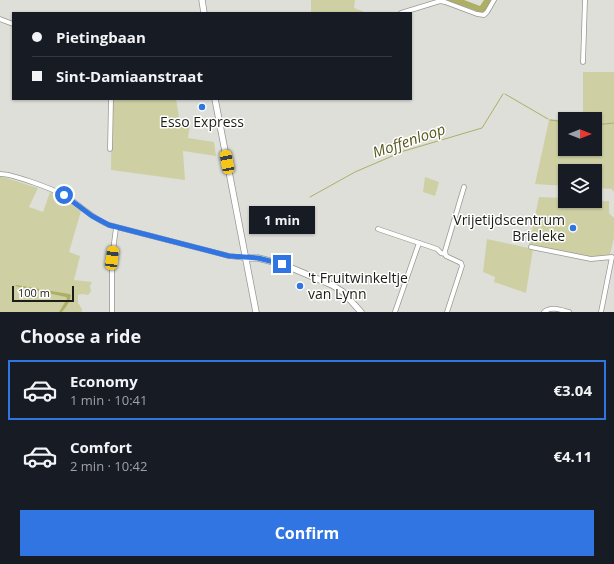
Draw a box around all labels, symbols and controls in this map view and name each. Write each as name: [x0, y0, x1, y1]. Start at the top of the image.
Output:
text: Pietingbaan: [56, 27, 146, 47]
text: Sint-Damiaanstraat: [56, 66, 203, 86]
marker: Esso Express: [197, 102, 207, 112]
place label: Esso Express: [160, 112, 244, 131]
north arrow: [558, 112, 602, 156]
map controls: [558, 112, 602, 208]
water label: Moffenloop: [370, 118, 448, 162]
car: [219, 149, 235, 175]
button: layers: [558, 164, 602, 208]
route start: [55, 186, 73, 204]
callout: 1 min: [249, 206, 315, 234]
place label: Vrijetijdscentrum Brieleke: [453, 210, 565, 245]
text: 1 min: [264, 211, 300, 229]
marker: Vrijetijdscentrum Brieleke: [568, 223, 578, 233]
car: [105, 245, 119, 271]
route end: [273, 255, 291, 273]
place label: 't Fruitwinkeltje van Lynn: [308, 268, 408, 303]
marker: 't Fruitwinkeltje van Lynn: [295, 281, 305, 291]
scale bar: [12, 284, 74, 303]
text: 100 m: [18, 285, 50, 300]
text: Choose a ride: [20, 324, 141, 348]
text: Economy: [70, 371, 138, 391]
icon: car: [22, 372, 58, 408]
text: €3.04: [553, 380, 592, 400]
text: 1 min · 10:41: [70, 391, 147, 409]
text: Comfort: [70, 437, 132, 457]
icon: car: [22, 438, 58, 474]
text: €4.11: [553, 446, 592, 466]
text: 2 min · 10:42: [70, 457, 147, 475]
button: Confirm: [20, 510, 594, 556]

